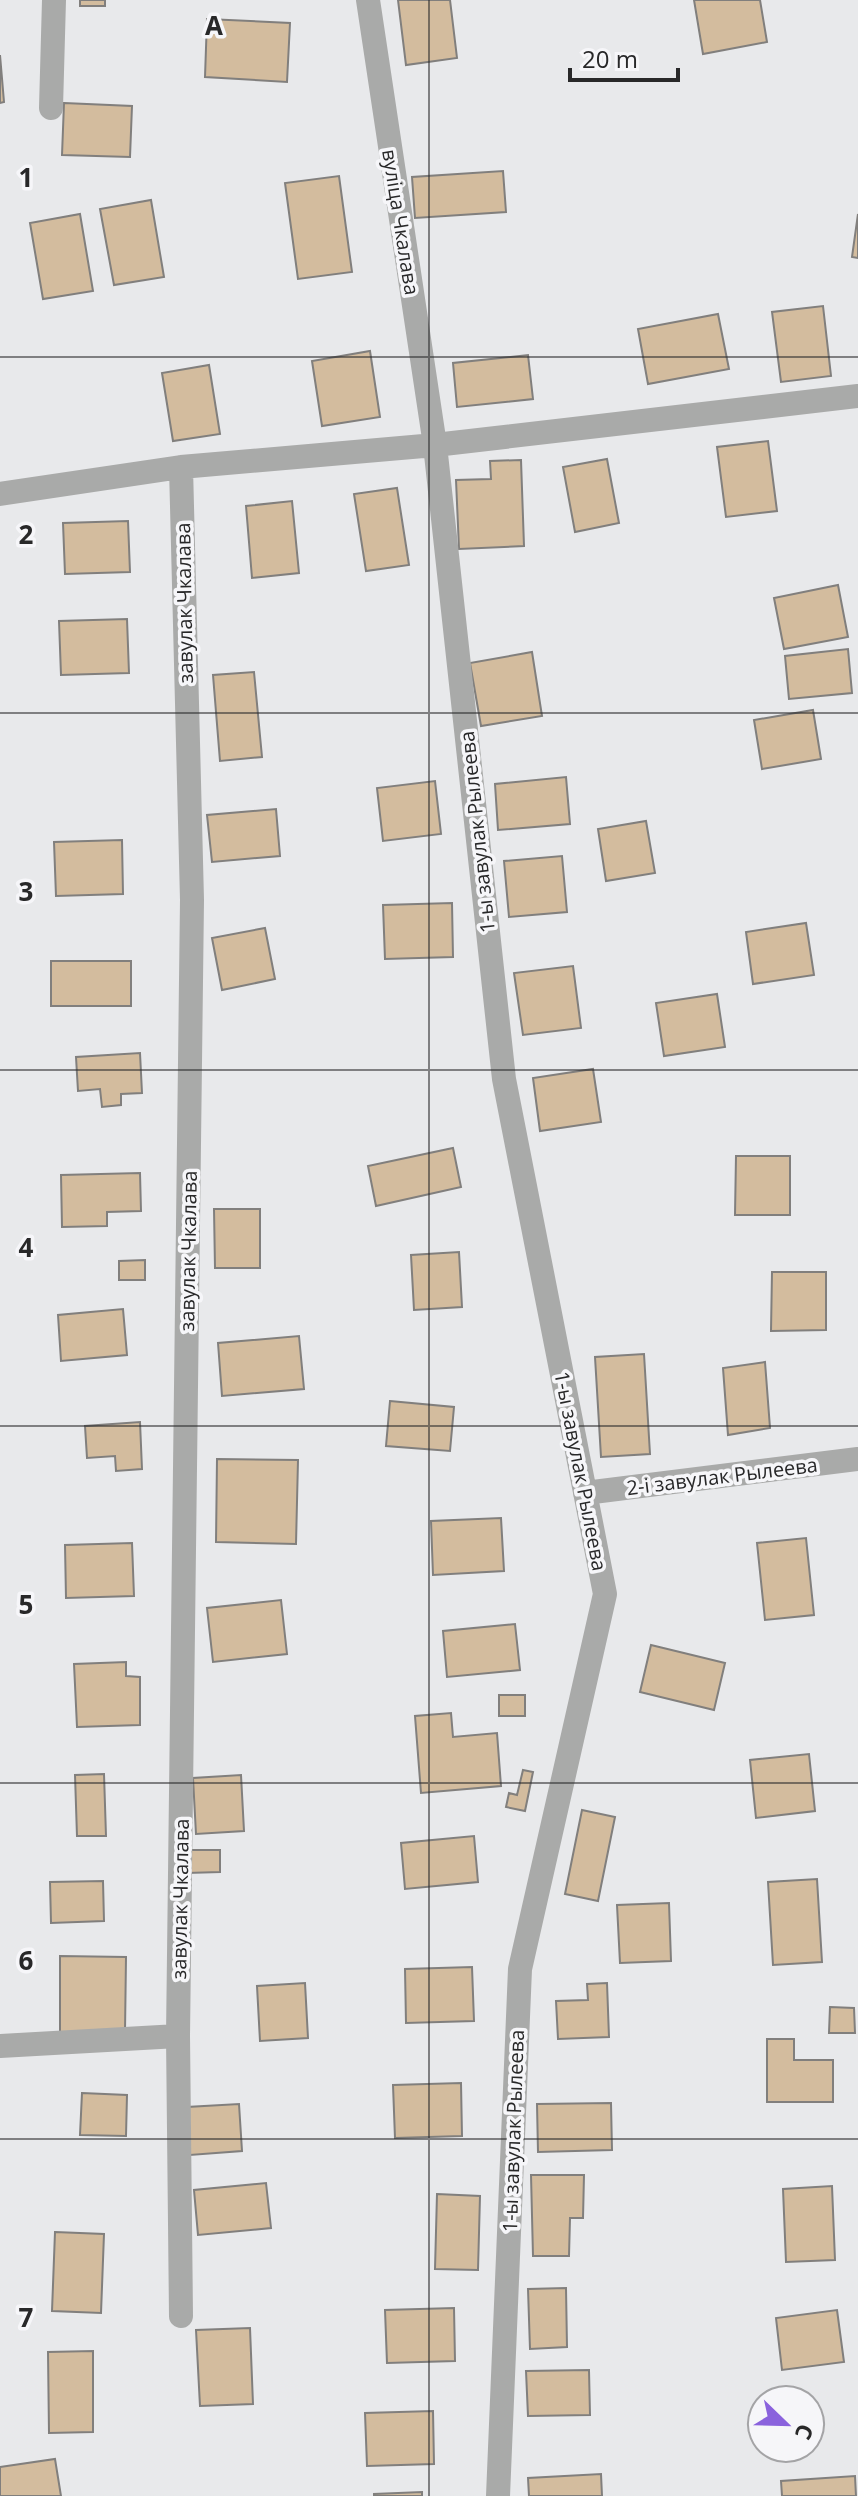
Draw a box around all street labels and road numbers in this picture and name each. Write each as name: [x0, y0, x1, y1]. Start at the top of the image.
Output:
street label: вуліца Чкалава: [376, 147, 426, 297]
street label: завулак Чкалава: [169, 522, 199, 684]
street label: 1-ы завулак Рылеева: [453, 730, 501, 934]
street label: завулак Чкалава: [173, 1170, 203, 1332]
street label: 1-ы завулак Рылеева: [548, 1369, 614, 1573]
street label: 2-і завулак Рылеева: [625, 1451, 819, 1501]
street label: завулак Чкалава: [165, 1818, 195, 1980]
street label: 1-ы завулак Рылеева: [496, 2029, 530, 2233]

